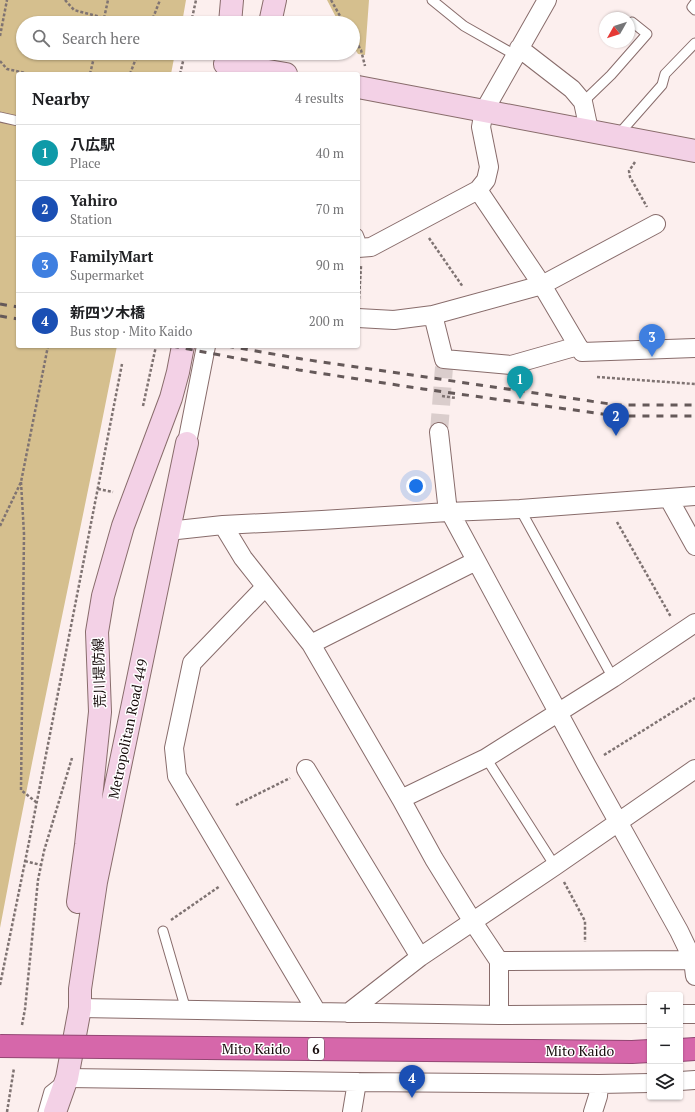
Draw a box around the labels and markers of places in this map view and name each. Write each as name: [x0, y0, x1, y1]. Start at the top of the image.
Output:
pin: 3: [639, 324, 665, 357]
pin: 1: [507, 366, 533, 399]
pin: 2: [603, 403, 629, 436]
pin: 4: [399, 1065, 425, 1098]

